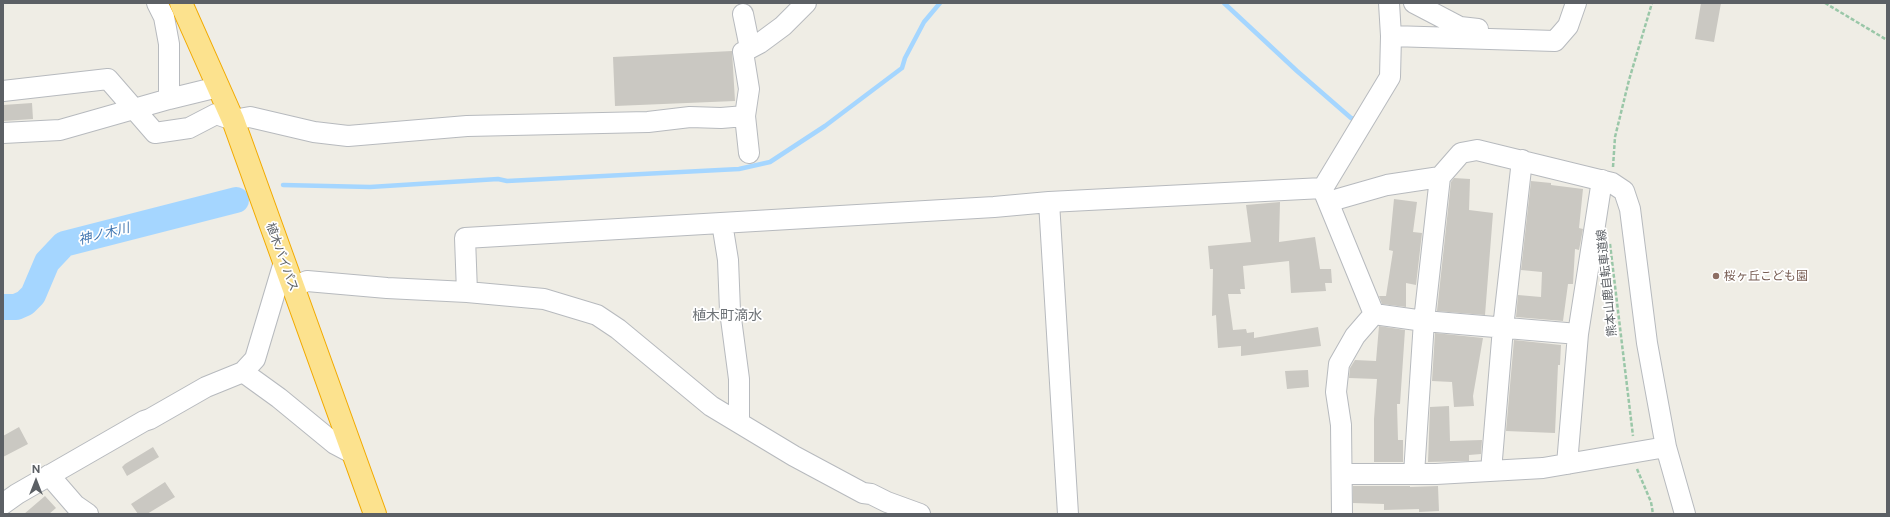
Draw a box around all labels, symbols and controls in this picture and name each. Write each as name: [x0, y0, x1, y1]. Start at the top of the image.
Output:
water label: 神ノ木川: [77, 220, 131, 248]
street label: 植木バイパス: [263, 221, 301, 293]
street label: 熊本山鹿自転車道線: [1594, 229, 1620, 337]
place label: 桜ヶ丘こども園: [1724, 269, 1808, 283]
marker: 桜ヶ丘こども園: [1711, 271, 1721, 281]
district label: 植木町滴水: [692, 308, 762, 324]
north arrow: [16, 461, 56, 501]
text: N: [32, 463, 40, 475]

